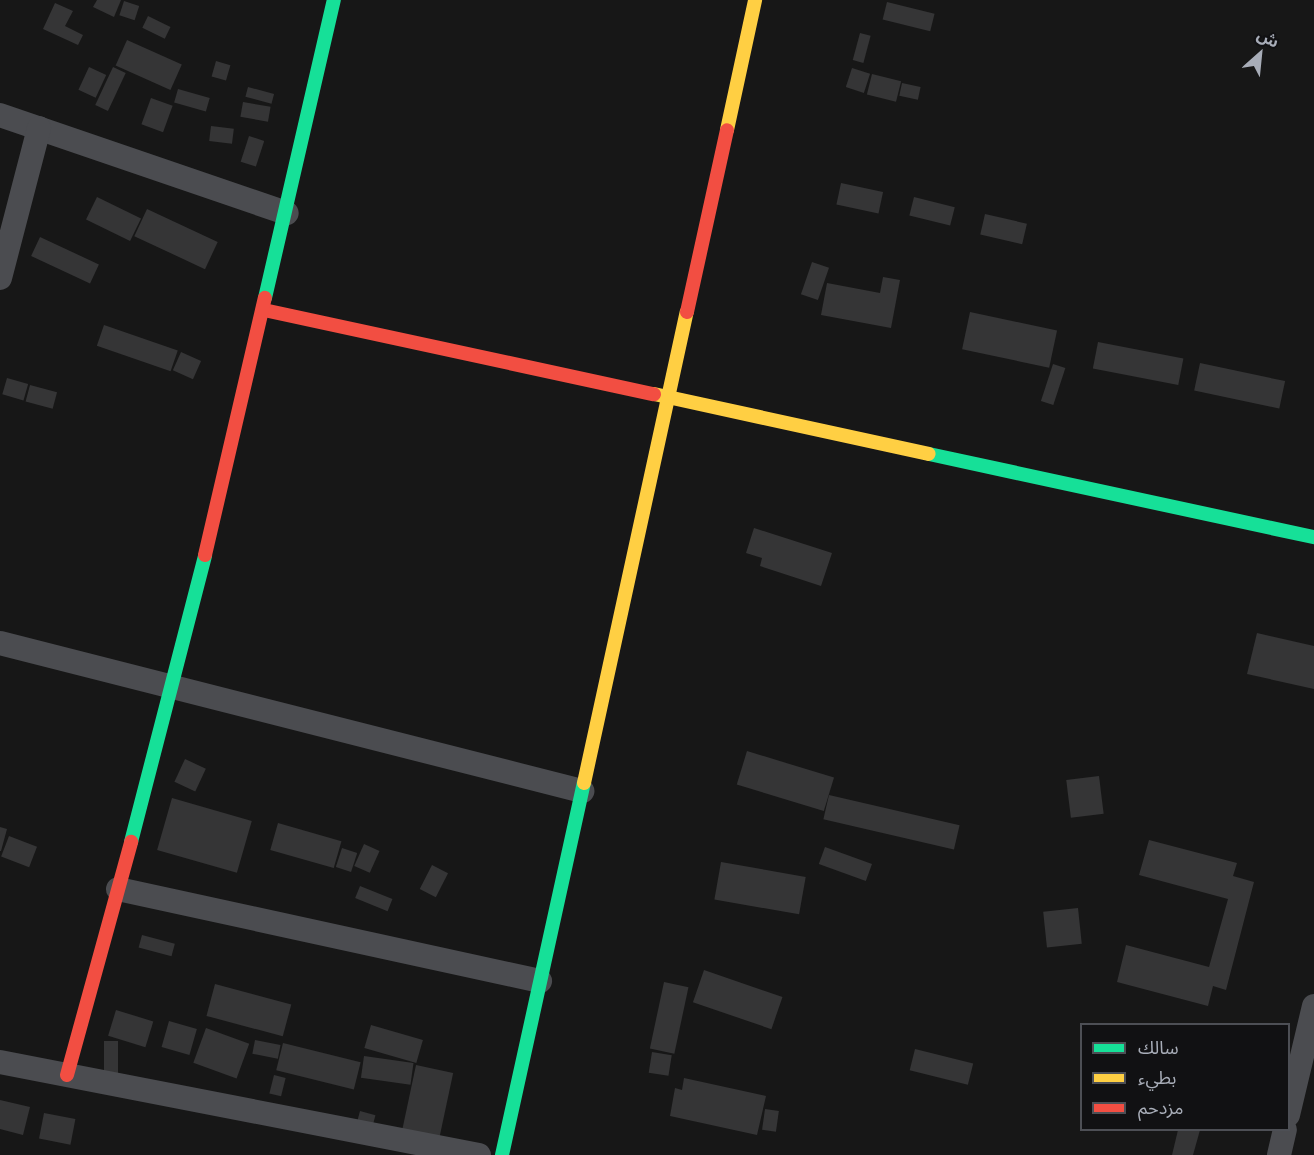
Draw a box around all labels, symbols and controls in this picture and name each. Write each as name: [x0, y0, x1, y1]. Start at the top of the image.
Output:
north arrow: [1230, 24, 1290, 84]
text: ش: [1254, 24, 1282, 51]
legend: [1080, 1023, 1290, 1131]
text: سالك: [1138, 1036, 1179, 1058]
text: بطيء: [1138, 1066, 1176, 1088]
text: مزدحم: [1138, 1096, 1183, 1118]

